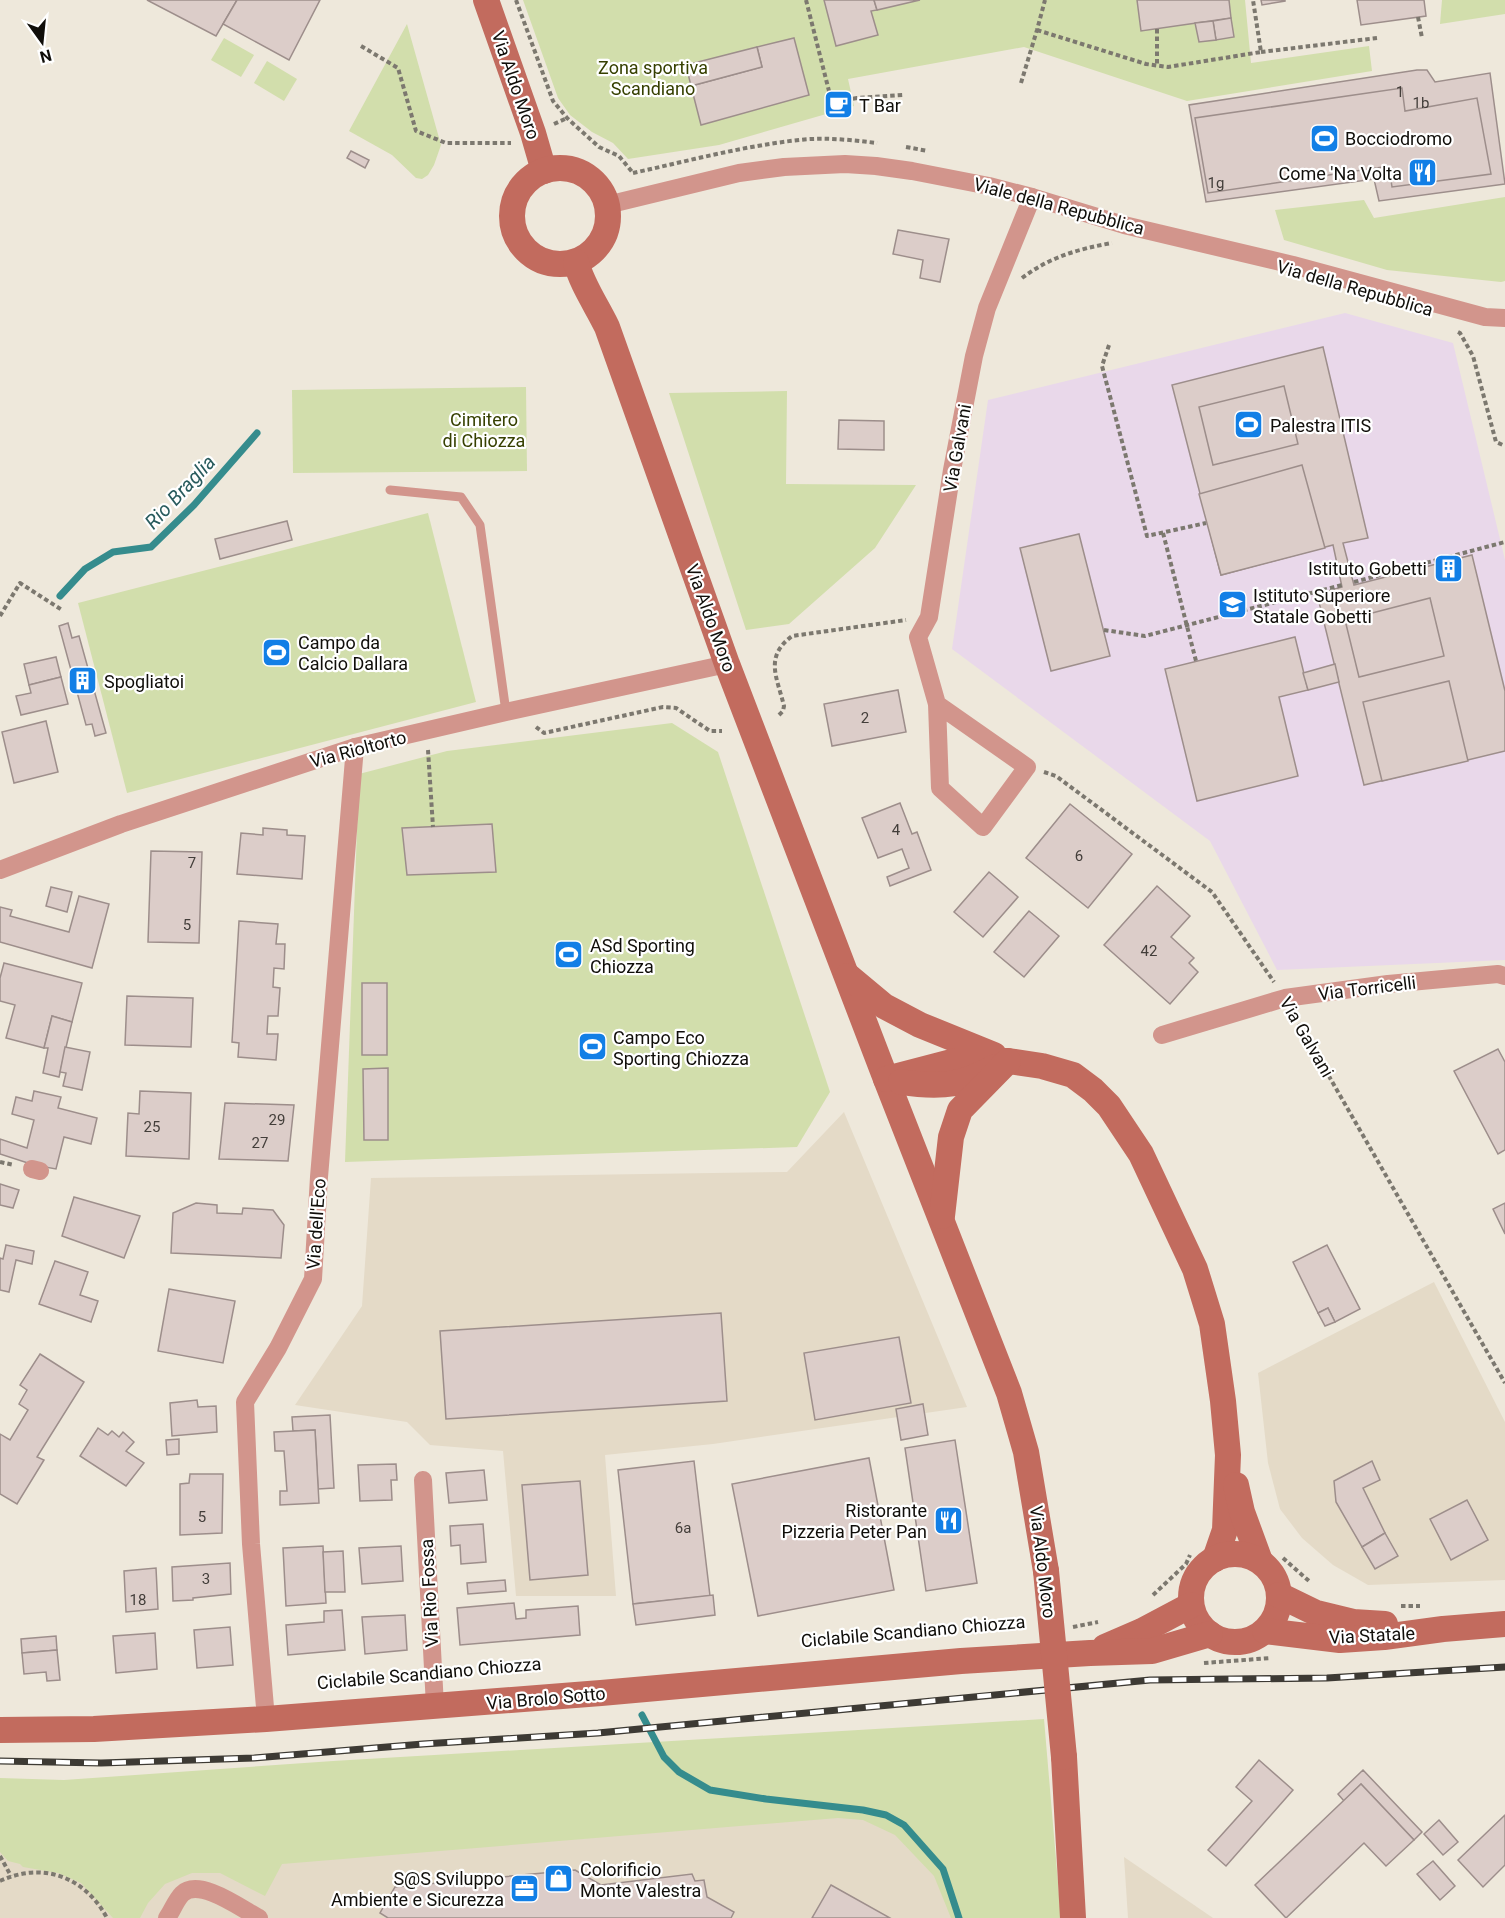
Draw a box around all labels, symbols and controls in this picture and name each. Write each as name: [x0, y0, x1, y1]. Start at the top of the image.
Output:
north arrow: [12, 12, 72, 72]
street label: Via Aldo Moro: [488, 28, 544, 142]
text: N: [38, 45, 54, 67]
park label: Zona sportiva Scandiano: [598, 57, 708, 99]
house number: 1: [1396, 83, 1404, 101]
cafe icon: T Bar: [822, 89, 854, 121]
house number: 1b: [1413, 94, 1429, 112]
place label: T Bar: [859, 95, 901, 116]
sports icon: Bocciodromo: [1308, 122, 1340, 154]
place label: Bocciodromo: [1345, 128, 1452, 149]
restaurant icon: Come 'Na Volta: [1407, 157, 1439, 189]
place label: Come 'Na Volta: [1279, 163, 1402, 184]
street label: Viale della Repubblica: [971, 173, 1147, 239]
house number: 1g: [1208, 174, 1224, 192]
street label: Via della Repubblica: [1274, 256, 1436, 320]
street label: Via Galvani: [939, 402, 975, 494]
park label: Cimitero di Chiozza: [443, 409, 525, 451]
sports icon: Palestra ITIS: [1233, 409, 1265, 441]
place label: Palestra ITIS: [1270, 415, 1371, 436]
water label: Rio Braglia: [140, 450, 220, 534]
building icon: Istituto Gobetti: [1432, 552, 1464, 584]
place label: Istituto Gobetti: [1308, 558, 1427, 579]
street label: Via Aldo Moro: [682, 561, 740, 675]
place label: Istituto Superiore Statale Gobetti: [1253, 585, 1390, 627]
school or university icon: Istituto Superiore Statale Gobetti: [1216, 589, 1248, 621]
place label: Campo da Calcio Dallara: [298, 632, 408, 674]
sports icon: Campo da Calcio Dallara: [261, 636, 293, 668]
building icon: Spogliatoi: [67, 665, 99, 697]
place label: Spogliatoi: [104, 671, 184, 692]
house number: 2: [861, 709, 869, 727]
street label: Via Rioltorto: [308, 726, 408, 772]
house number: 4: [892, 821, 901, 839]
house number: 6: [1075, 847, 1083, 865]
house number: 7: [188, 854, 196, 872]
house number: 5: [183, 916, 191, 934]
place label: ASd Sporting Chiozza: [590, 935, 695, 977]
sports icon: ASd Sporting Chiozza: [553, 939, 585, 971]
house number: 42: [1141, 942, 1157, 960]
street label: Via Torricelli: [1317, 972, 1417, 1004]
street label: Via Galvani: [1276, 993, 1338, 1081]
place label: Campo Eco Sporting Chiozza: [613, 1027, 749, 1069]
sports icon: Campo Eco Sporting Chiozza: [576, 1031, 608, 1063]
house number: 29: [269, 1111, 285, 1129]
house number: 25: [144, 1118, 160, 1136]
house number: 27: [252, 1134, 268, 1152]
street label: Via dell'Eco: [302, 1178, 330, 1270]
place label: Ristorante Pizzeria Peter Pan: [781, 1500, 927, 1542]
restaurant icon: Ristorante Pizzeria Peter Pan: [932, 1504, 964, 1536]
street label: Via Aldo Moro: [1026, 1505, 1060, 1619]
house number: 5: [198, 1508, 206, 1526]
house number: 6a: [675, 1519, 691, 1537]
street label: Via Rio Fossa: [416, 1538, 442, 1648]
house number: 3: [202, 1570, 210, 1588]
house number: 18: [130, 1591, 146, 1609]
street label: Ciclabile Scandiano Chiozza: [800, 1611, 1026, 1651]
street label: Via Statale: [1328, 1622, 1416, 1648]
street label: Ciclabile Scandiano Chiozza: [316, 1653, 542, 1693]
street label: Via Brolo Sotto: [486, 1682, 606, 1714]
place label: Colorificio Monte Valestra: [580, 1859, 701, 1901]
shop icon: Colorificio Monte Valestra: [543, 1863, 575, 1895]
place label: S@S Sviluppo Ambiente e Sicurezza: [331, 1868, 504, 1910]
office icon: S@S Sviluppo Ambiente e Sicurezza: [509, 1872, 541, 1904]

